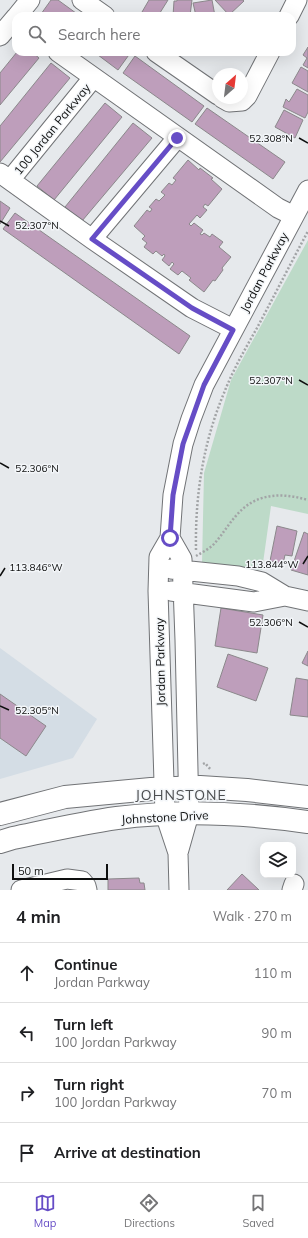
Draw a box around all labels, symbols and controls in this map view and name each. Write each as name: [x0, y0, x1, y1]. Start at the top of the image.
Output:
search box: [12, 12, 296, 56]
icon: search: [26, 23, 48, 45]
text: Search here: [58, 25, 140, 44]
north arrow: [212, 68, 248, 104]
street label: 100 Jordan Parkway: [11, 80, 94, 178]
route end: [168, 129, 186, 147]
text: 52.308°N: [249, 132, 293, 145]
text: 52.307°N: [15, 219, 59, 232]
street label: Jordan Parkway: [237, 229, 292, 315]
text: 52.307°N: [249, 374, 293, 387]
text: 52.306°N: [15, 462, 59, 475]
route start: [161, 529, 179, 547]
text: 113.844°W: [245, 558, 299, 571]
text: 113.846°W: [9, 561, 63, 574]
text: 52.306°N: [249, 616, 293, 629]
street label: Jordan Parkway: [152, 617, 168, 706]
text: 52.305°N: [15, 704, 59, 717]
district label: JOHNSTONE: [135, 786, 227, 804]
street label: Johnstone Drive: [121, 807, 209, 827]
map controls: [260, 842, 296, 878]
button: layers: [260, 842, 296, 878]
scale bar: [12, 862, 108, 881]
text: 50 m: [18, 864, 44, 878]
text: 4 min: [16, 906, 61, 927]
text: Walk · 270 m: [213, 908, 292, 924]
text: Continue: [54, 955, 117, 974]
icon: ahead: [16, 962, 38, 984]
text: 110 m: [254, 965, 292, 981]
text: Jordan Parkway: [54, 974, 150, 990]
text: Turn left: [54, 1015, 113, 1034]
icon: left: [16, 1022, 38, 1044]
text: 90 m: [262, 1025, 292, 1041]
text: 100 Jordan Parkway: [54, 1034, 177, 1050]
text: Turn right: [54, 1075, 124, 1094]
icon: right: [16, 1082, 38, 1104]
text: 70 m: [262, 1085, 292, 1101]
text: 100 Jordan Parkway: [54, 1094, 177, 1110]
icon: arrive: [16, 1142, 38, 1164]
text: Arrive at destination: [54, 1143, 201, 1162]
tab: Map: [34, 1192, 56, 1230]
tab: Directions: [124, 1192, 175, 1230]
tab: Saved: [242, 1192, 274, 1230]

